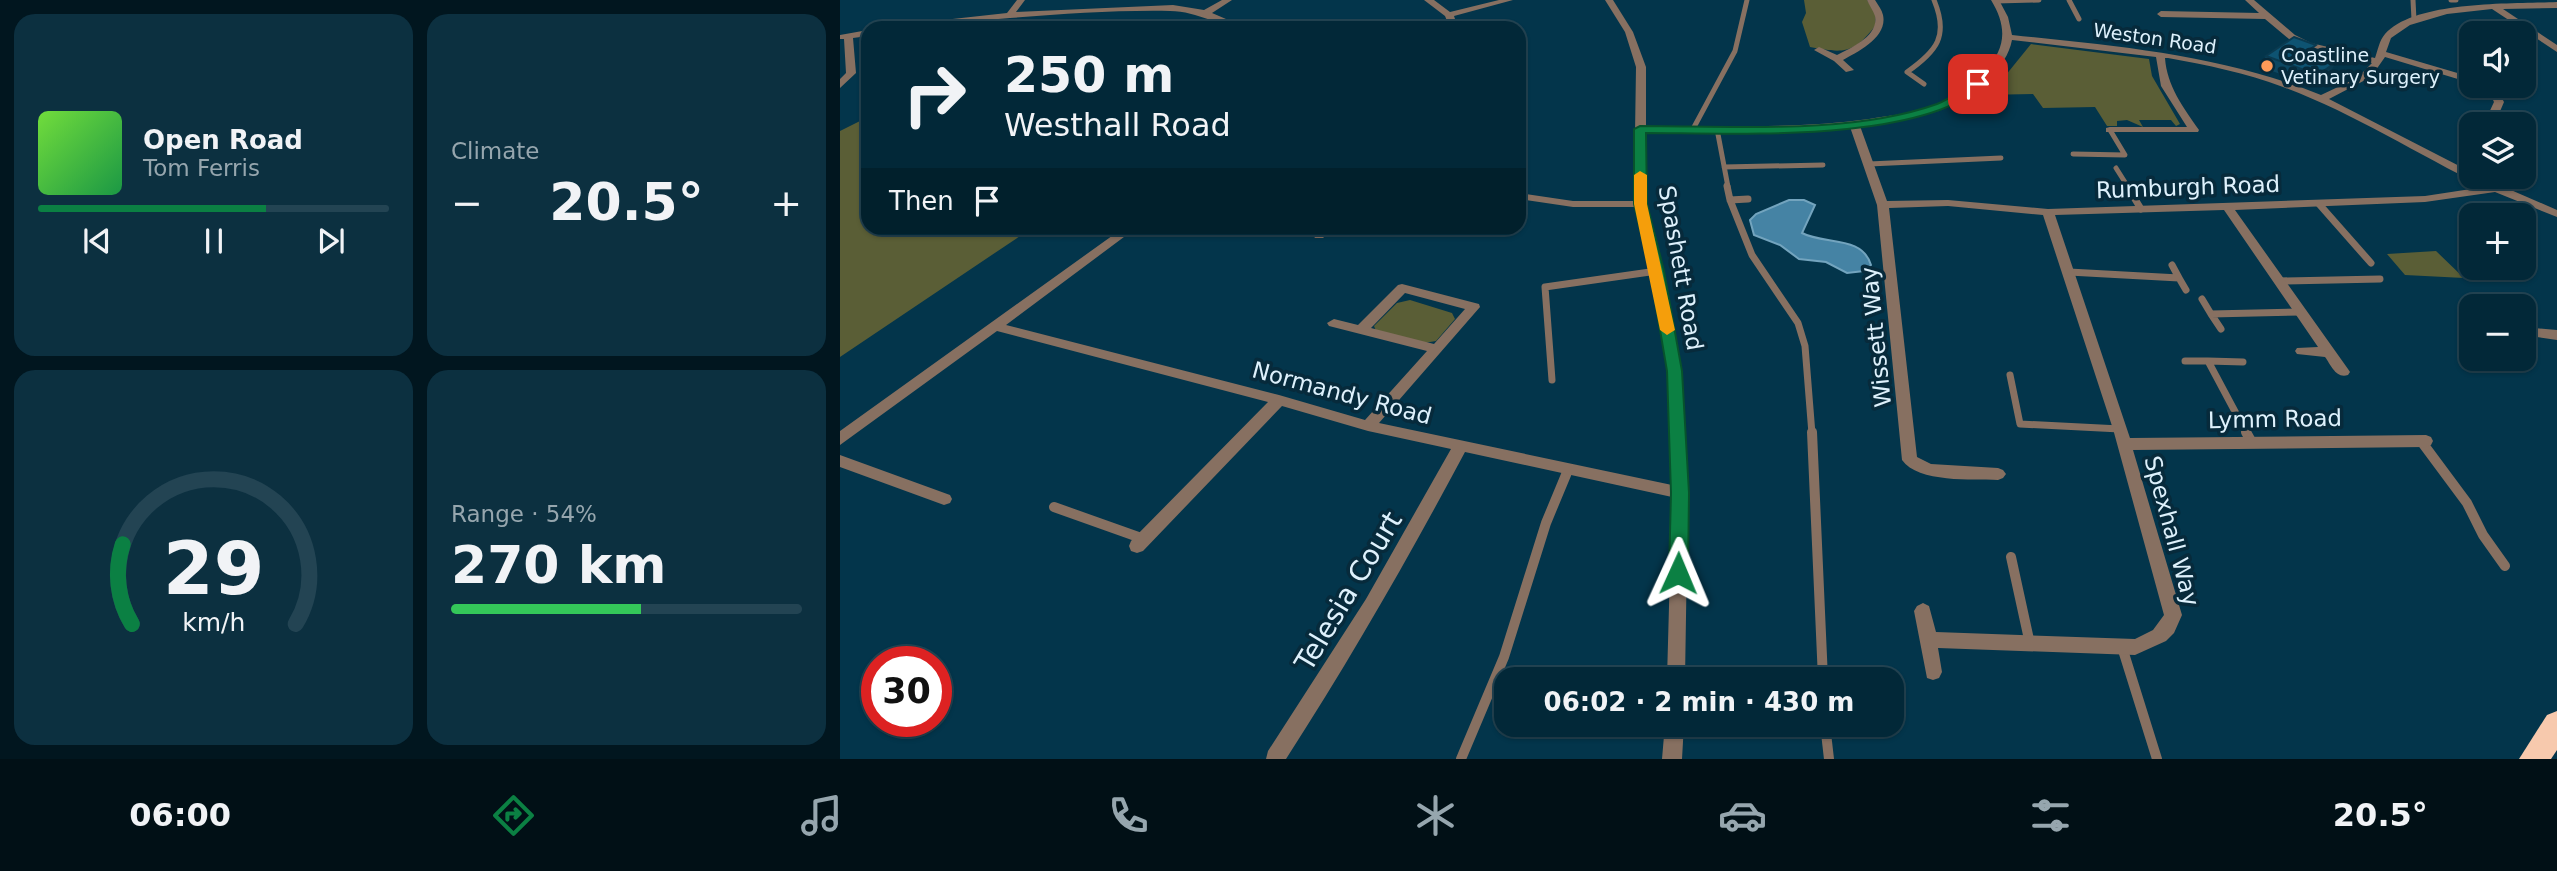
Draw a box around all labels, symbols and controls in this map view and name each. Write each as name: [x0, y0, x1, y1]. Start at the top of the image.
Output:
street label: Weston Road: [2092, 18, 2218, 58]
map controls: [2459, 21, 2536, 371]
button: sound: [2459, 21, 2536, 98]
place label: Coastline Vetinary Surgery: [2281, 44, 2440, 88]
text: 250 m: [1004, 47, 1174, 104]
icon: right: [889, 49, 980, 140]
pin: [1948, 54, 2008, 114]
marker: Coastline Vetinary Surgery: [2259, 58, 2275, 74]
icon: arrive: [1959, 65, 1997, 103]
text: Westhall Road: [1004, 106, 1231, 144]
button: layers: [2459, 112, 2536, 189]
text: Open Road: [143, 125, 303, 155]
text: Climate: [451, 138, 540, 164]
text: Tom Ferris: [143, 155, 260, 181]
street label: Rumburgh Road: [2095, 171, 2281, 203]
text: 20.5°: [549, 172, 704, 232]
text: −: [451, 181, 483, 225]
text: +: [770, 181, 802, 225]
icon: arrive: [968, 182, 1006, 220]
street label: Spashett Road: [1654, 183, 1708, 353]
text: Then: [889, 186, 954, 216]
button: +: [2459, 203, 2536, 280]
icon: previous: [78, 222, 116, 260]
icon: pause: [195, 222, 233, 260]
icon: next: [312, 222, 350, 260]
street label: Wissett Way: [1856, 265, 1896, 409]
button: −: [2459, 294, 2536, 371]
street label: Normandy Road: [1249, 357, 1435, 429]
street label: Lymm Road: [2208, 405, 2342, 433]
street label: Spexhall Way: [2139, 453, 2205, 609]
text: Range · 54%: [451, 501, 597, 527]
street label: Telesia Court: [1287, 506, 1409, 678]
text: 29: [163, 526, 264, 611]
text: 270 km: [451, 535, 666, 595]
position arrow: [1641, 536, 1715, 610]
text: km/h: [182, 607, 245, 636]
speed limit sign: 30: [861, 646, 952, 737]
text: 06:02 · 2 min · 430 m: [1544, 687, 1854, 717]
icon: directions: [489, 791, 538, 840]
icon: music: [797, 791, 846, 840]
icon: phone: [1104, 791, 1153, 840]
icon: climate: [1411, 791, 1460, 840]
icon: car: [1718, 791, 1767, 840]
icon: filters: [2026, 791, 2075, 840]
text: 06:00: [129, 796, 231, 834]
text: 20.5°: [2333, 796, 2428, 834]

